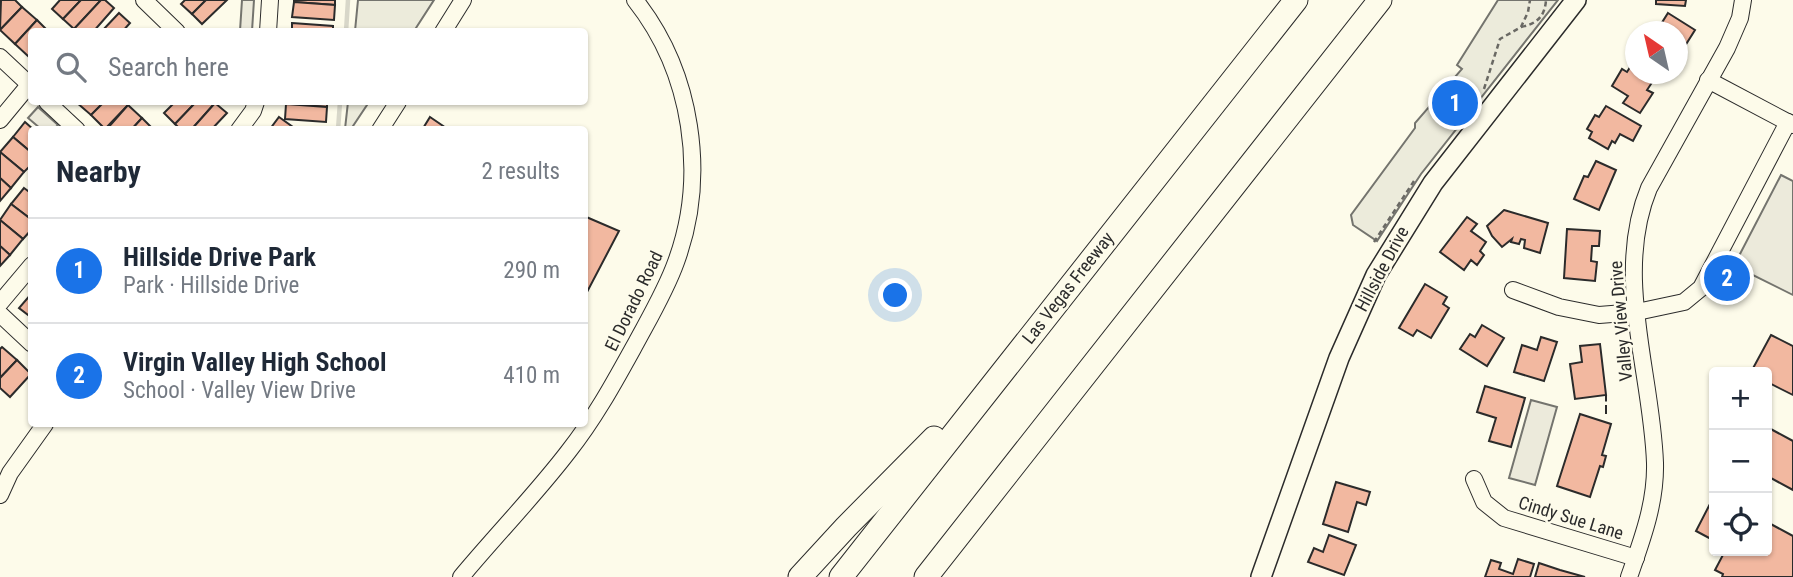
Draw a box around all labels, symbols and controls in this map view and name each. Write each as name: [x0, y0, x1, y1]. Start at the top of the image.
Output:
north arrow: [1625, 21, 1688, 84]
search box: [28, 28, 588, 105]
icon: search: [52, 48, 90, 86]
text: Search here: [108, 52, 229, 82]
pin: 1: [1432, 77, 1478, 129]
text: Nearby: [56, 154, 141, 189]
text: 2 results: [482, 158, 560, 185]
street label: Hillside Drive: [1350, 223, 1413, 315]
street label: Las Vegas Freeway: [1018, 227, 1118, 348]
text: Hillside Drive Park: [123, 242, 316, 272]
street label: El Dorado Road: [600, 247, 667, 354]
pin: 2: [1704, 252, 1750, 304]
text: 1: [73, 257, 85, 284]
text: 290 m: [503, 257, 560, 284]
street label: Valley View Drive: [1605, 260, 1636, 382]
text: Park · Hillside Drive: [123, 272, 299, 299]
your location: [878, 278, 912, 312]
text: Virgin Valley High School: [123, 347, 387, 377]
text: 2: [73, 362, 85, 389]
text: 410 m: [503, 362, 560, 389]
map controls: [1709, 367, 1772, 556]
button: +: [1709, 367, 1772, 430]
text: School · Valley View Drive: [123, 377, 356, 404]
button: −: [1709, 430, 1772, 493]
street label: Cindy Sue Lane: [1516, 492, 1626, 543]
button: locate: [1709, 493, 1772, 556]

